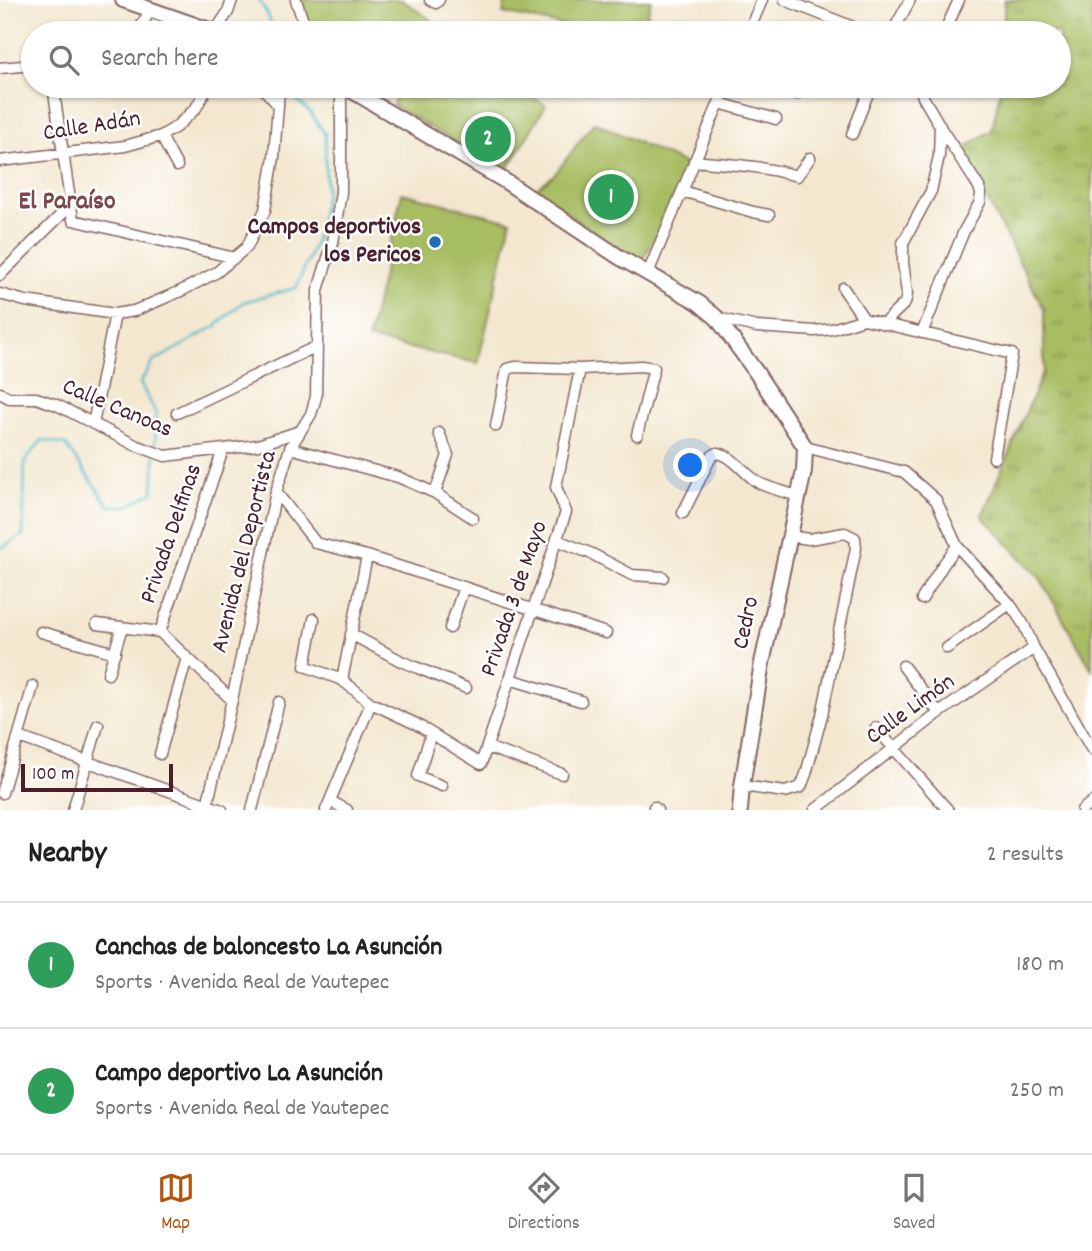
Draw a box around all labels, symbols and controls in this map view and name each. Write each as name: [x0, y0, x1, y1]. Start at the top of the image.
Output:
search box: [21, 21, 1071, 98]
icon: search: [45, 41, 83, 79]
text: Search here: [101, 41, 219, 78]
street label: Calle Adán: [41, 103, 143, 151]
pin: 2: [465, 113, 511, 165]
pin: 1: [588, 171, 634, 223]
district label: El Paraíso: [18, 184, 116, 221]
place label: Campos deportivos los Pericos: [248, 211, 421, 273]
marker: Campos deportivos los Pericos: [427, 234, 443, 250]
street label: Calle Canoas: [57, 371, 177, 447]
street label: Avenida del Deportista: [203, 447, 287, 657]
your location: [673, 448, 707, 482]
street label: Privada Delfinas: [132, 460, 212, 608]
street label: Privada 3 de Mayo: [472, 517, 558, 681]
street label: Cedro: [725, 593, 769, 653]
street label: Calle Limón: [859, 666, 963, 754]
scale bar: [21, 761, 173, 793]
text: 100 m: [32, 762, 74, 789]
text: Nearby: [28, 834, 106, 877]
text: 2 results: [987, 839, 1064, 872]
text: Canchas de baloncesto La Asunción: [95, 930, 442, 967]
text: 1: [48, 949, 54, 982]
text: 180 m: [1016, 949, 1064, 982]
text: Sports · Avenida Real de Yautepec: [95, 967, 389, 1000]
text: Campo deportivo La Asunción: [95, 1056, 383, 1093]
text: 2: [46, 1075, 56, 1108]
text: 250 m: [1010, 1075, 1064, 1108]
text: Sports · Avenida Real de Yautepec: [95, 1093, 389, 1126]
tab: Map: [157, 1169, 195, 1238]
tab: Directions: [508, 1169, 580, 1238]
tab: Saved: [893, 1169, 935, 1238]

